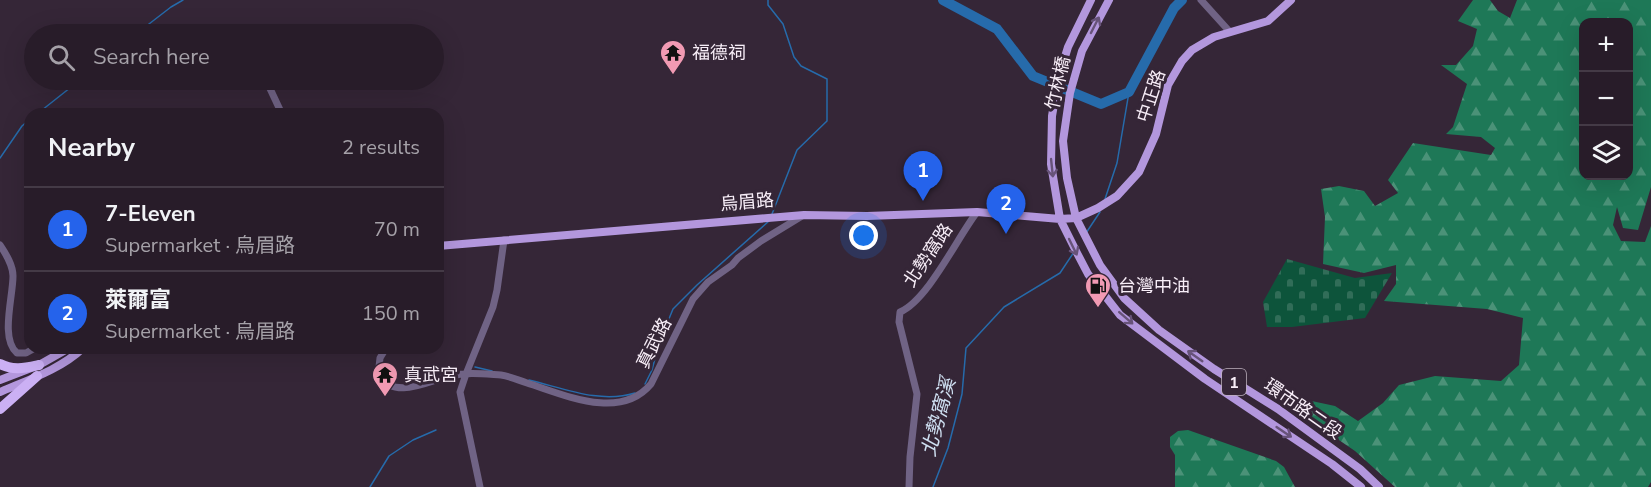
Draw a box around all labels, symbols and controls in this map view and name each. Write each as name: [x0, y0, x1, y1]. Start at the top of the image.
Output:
one-way arrow: [1090, 16, 1102, 34]
map controls: [1579, 18, 1633, 180]
button: +: [1579, 18, 1633, 72]
search box: [24, 24, 444, 90]
temple icon: 福德祠: [658, 38, 688, 76]
icon: search: [45, 41, 78, 74]
place label: 福德祠: [692, 41, 746, 65]
text: Search here: [93, 42, 210, 72]
street label: 竹林橋: [1040, 54, 1076, 112]
street label: 中正路: [1131, 67, 1171, 125]
button: −: [1579, 72, 1633, 126]
button: layers: [1579, 126, 1633, 180]
text: Nearby: [48, 130, 135, 165]
text: 2 results: [342, 134, 420, 161]
pin: 1: [904, 152, 942, 201]
one-way arrow: [1047, 157, 1058, 177]
pin: 2: [986, 184, 1026, 234]
street label: 烏眉路: [719, 188, 775, 216]
text: 7-Eleven: [105, 199, 196, 229]
text: 1: [62, 216, 74, 243]
text: 70 m: [374, 216, 420, 243]
street label: 北勢窩路: [898, 218, 958, 292]
your location: [849, 221, 878, 250]
text: Supermarket · 烏眉路: [105, 232, 295, 259]
one-way arrow: [1068, 237, 1080, 255]
fuel station icon: 台灣中油: [1083, 271, 1113, 309]
place label: 台灣中油: [1118, 274, 1190, 298]
text: 萊爾富: [105, 285, 171, 315]
text: 2: [62, 300, 74, 327]
text: 150 m: [362, 300, 420, 327]
one-way arrow: [1118, 312, 1134, 325]
street label: 真武路: [631, 313, 677, 373]
text: Supermarket · 烏眉路: [105, 318, 295, 345]
one-way arrow: [1188, 350, 1204, 362]
temple icon: 真武宮: [370, 360, 400, 398]
place label: 真武宮: [404, 363, 458, 387]
road number: 1: [1222, 369, 1246, 395]
water label: 北勢窩溪: [915, 372, 963, 459]
street label: 環市路二段: [1259, 373, 1347, 445]
one-way arrow: [1275, 426, 1292, 438]

